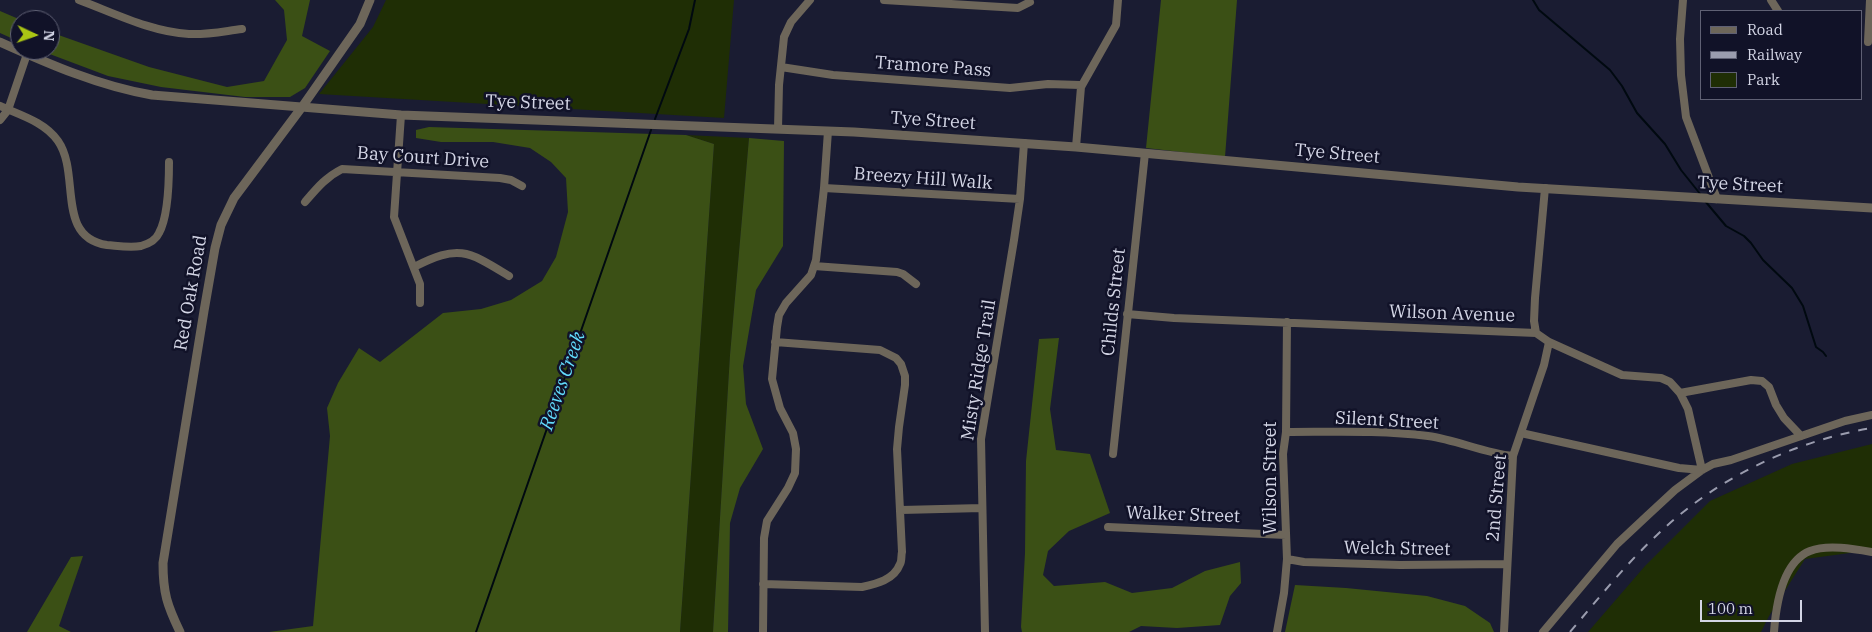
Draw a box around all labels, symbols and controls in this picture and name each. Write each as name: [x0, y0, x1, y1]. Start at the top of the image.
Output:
north arrow: [10, 10, 60, 60]
legend: [1700, 10, 1862, 100]
text: Road: [1747, 20, 1783, 39]
text: N: [40, 30, 58, 42]
text: Railway: [1747, 45, 1802, 64]
street label: Tramore Pass: [874, 52, 992, 82]
text: Park: [1747, 70, 1780, 89]
street label: Tye Street: [485, 91, 571, 115]
street label: Tye Street: [890, 107, 976, 135]
street label: Tye Street: [1293, 140, 1381, 168]
street label: Bay Court Drive: [356, 143, 490, 173]
street label: Breezy Hill Walk: [853, 163, 993, 195]
street label: Tye Street: [1697, 172, 1783, 198]
street label: Red Oak Road: [170, 233, 212, 353]
street label: Childs Street: [1098, 247, 1130, 357]
street label: Misty Ridge Trail: [957, 298, 1001, 442]
street label: Wilson Avenue: [1389, 301, 1515, 327]
water label: Reeves Creek: [535, 329, 591, 433]
street label: Silent Street: [1335, 407, 1439, 435]
street label: Wilson Street: [1260, 421, 1282, 535]
street label: 2nd Street: [1482, 453, 1512, 543]
street label: Walker Street: [1126, 502, 1240, 528]
street label: Welch Street: [1343, 537, 1451, 561]
scale bar: [1702, 590, 1804, 622]
text: 100 m: [1708, 599, 1753, 618]

